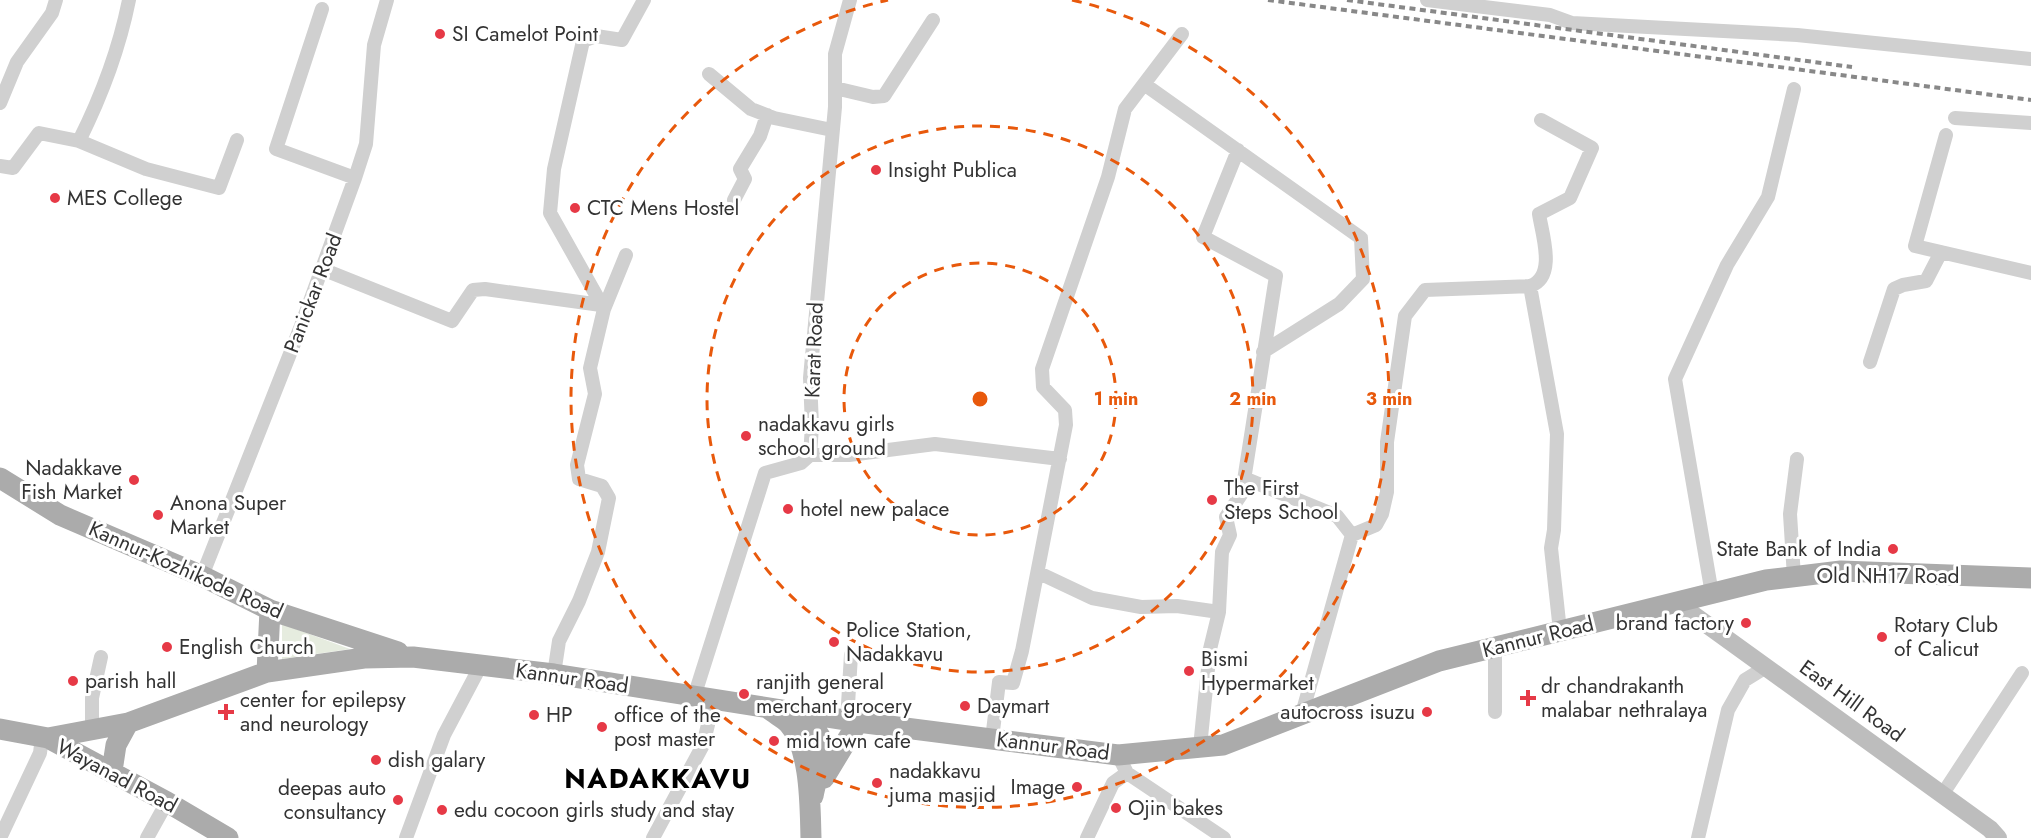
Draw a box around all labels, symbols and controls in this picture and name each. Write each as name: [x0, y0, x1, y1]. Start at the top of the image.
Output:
place label: SI Camelot Point: [452, 19, 598, 49]
marker: SI Camelot Point: [433, 27, 447, 41]
place label: Insight Publica: [888, 155, 1017, 185]
marker: Insight Publica: [869, 163, 883, 177]
place label: MES College: [67, 183, 183, 213]
marker: MES College: [48, 191, 62, 205]
place label: CTC Mens Hostel: [587, 193, 739, 223]
marker: CTC Mens Hostel: [568, 201, 582, 215]
street label: Panickar Road: [276, 229, 350, 357]
street label: Karat Road: [797, 302, 831, 398]
text: 1 min: [1094, 386, 1138, 412]
text: 2 min: [1229, 386, 1277, 412]
text: 3 min: [1366, 386, 1412, 412]
centre of rings: [970, 389, 990, 409]
place label: nadakkavu girls school ground: [758, 409, 894, 463]
marker: nadakkavu girls school ground: [739, 429, 753, 443]
place label: Nadakkave Fish Market: [21, 453, 122, 507]
marker: Nadakkave Fish Market: [127, 473, 141, 487]
place label: The First Steps School: [1224, 473, 1338, 527]
place label: Anona Super Market: [170, 488, 287, 542]
marker: The First Steps School: [1205, 493, 1219, 507]
place label: hotel new palace: [800, 494, 950, 524]
marker: hotel new palace: [781, 502, 795, 516]
marker: Anona Super Market: [151, 508, 165, 522]
street label: Kannur-Kozhikode Road: [84, 514, 288, 626]
place label: State Bank of India: [1716, 534, 1881, 564]
marker: State Bank of India: [1886, 542, 1900, 556]
street label: Old NH17 Road: [1816, 561, 1960, 591]
place label: brand factory: [1616, 608, 1735, 638]
street label: Kannur Road: [1479, 609, 1597, 665]
place label: Rotary Club of Calicut: [1894, 610, 1998, 664]
place label: Police Station, Nadakkavu: [846, 615, 972, 669]
marker: brand factory: [1739, 616, 1753, 630]
marker: Rotary Club of Calicut: [1875, 630, 1889, 644]
place label: English Church: [179, 632, 314, 662]
marker: Police Station, Nadakkavu: [827, 635, 841, 649]
marker: English Church: [160, 640, 174, 654]
place label: Bismi Hypermarket: [1201, 644, 1314, 698]
street label: East Hill Road: [1793, 653, 1911, 749]
street label: Kannur Road: [514, 655, 630, 701]
marker: Bismi Hypermarket: [1182, 664, 1196, 678]
place label: parish hall: [85, 666, 176, 696]
place label: ranjith general merchant grocery: [756, 667, 913, 721]
place label: dr chandrakanth malabar nethralaya: [1541, 671, 1707, 725]
marker: parish hall: [66, 674, 80, 688]
place label: center for epilepsy and neurology: [240, 685, 406, 739]
marker: ranjith general merchant grocery: [737, 687, 751, 701]
marker: dr chandrakanth malabar nethralaya: [1519, 689, 1537, 707]
place label: Daymart: [977, 691, 1049, 721]
place label: autocross isuzu: [1280, 697, 1415, 727]
marker: Daymart: [958, 699, 972, 713]
place label: HP: [546, 700, 573, 730]
place label: office of the post master: [614, 700, 721, 754]
marker: center for epilepsy and neurology: [217, 703, 235, 721]
marker: autocross isuzu: [1420, 705, 1434, 719]
marker: HP: [527, 708, 541, 722]
marker: office of the post master: [595, 720, 609, 734]
street label: Kannur Road: [995, 724, 1111, 768]
place label: mid town cafe: [786, 726, 911, 756]
street label: Wayanad Road: [51, 732, 183, 820]
marker: mid town cafe: [767, 734, 781, 748]
place label: dish galary: [388, 745, 486, 775]
marker: dish galary: [369, 753, 383, 767]
place label: nadakkavu juma masjid: [887, 756, 996, 810]
district label: NADAKKAVU: [564, 759, 752, 798]
place label: Image: [1011, 772, 1065, 802]
place label: deepas auto consultancy: [278, 773, 387, 827]
marker: nadakkavu juma masjid: [870, 776, 884, 790]
marker: Image: [1070, 780, 1084, 794]
marker: deepas auto consultancy: [391, 793, 405, 807]
place label: Ojin bakes: [1128, 793, 1223, 823]
place label: edu cocoon girls study and stay: [454, 795, 735, 825]
marker: Ojin bakes: [1109, 801, 1123, 815]
marker: edu cocoon girls study and stay: [435, 803, 449, 817]

